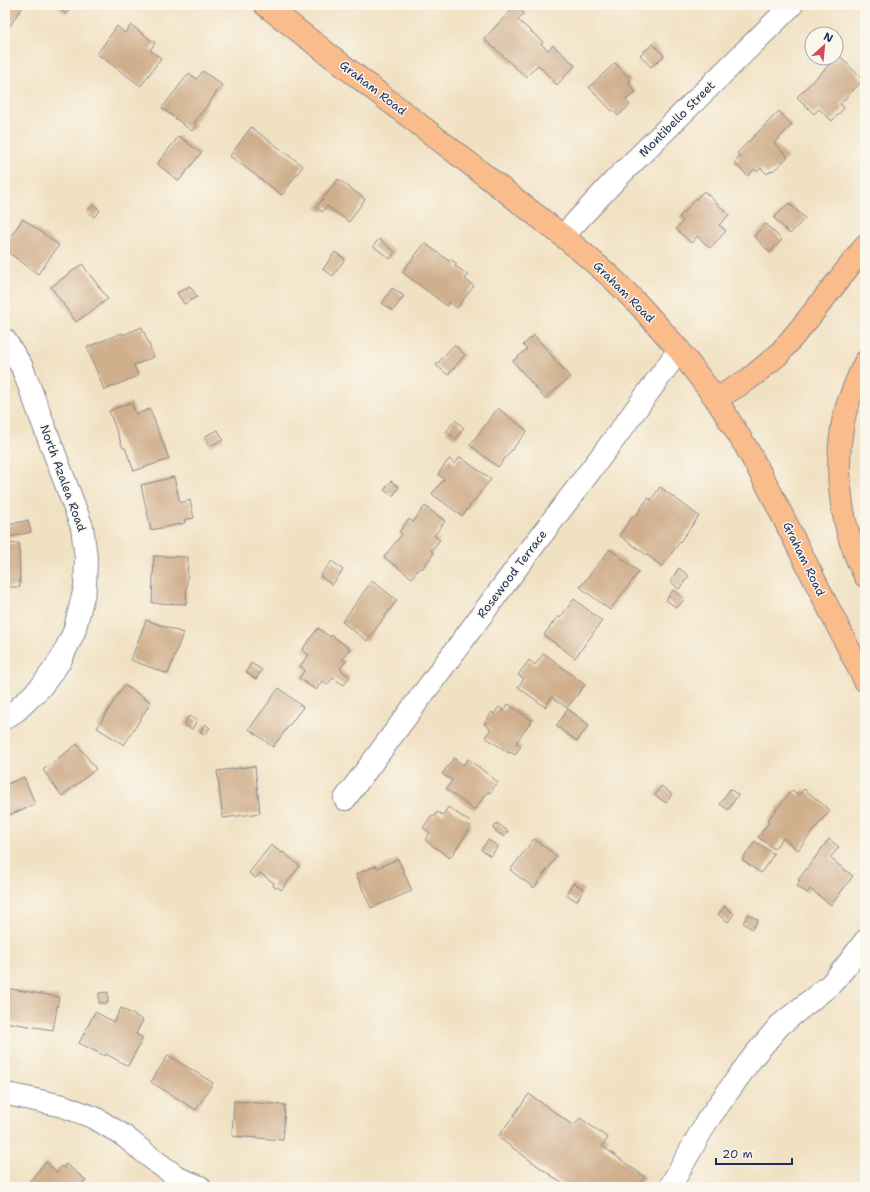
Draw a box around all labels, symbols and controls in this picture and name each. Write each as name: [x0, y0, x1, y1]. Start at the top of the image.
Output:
north arrow: [804, 26, 844, 66]
text: N: [821, 29, 836, 46]
street label: Graham Road: [336, 57, 410, 119]
street label: Montibello Street: [635, 77, 719, 161]
street label: Graham Road: [590, 258, 658, 326]
street label: North Azalea Road: [36, 422, 90, 534]
street label: Graham Road: [779, 519, 829, 599]
street label: Rosewood Terrace: [473, 526, 551, 621]
scale bar: [716, 1140, 792, 1166]
text: 20 m: [722, 1146, 753, 1162]

